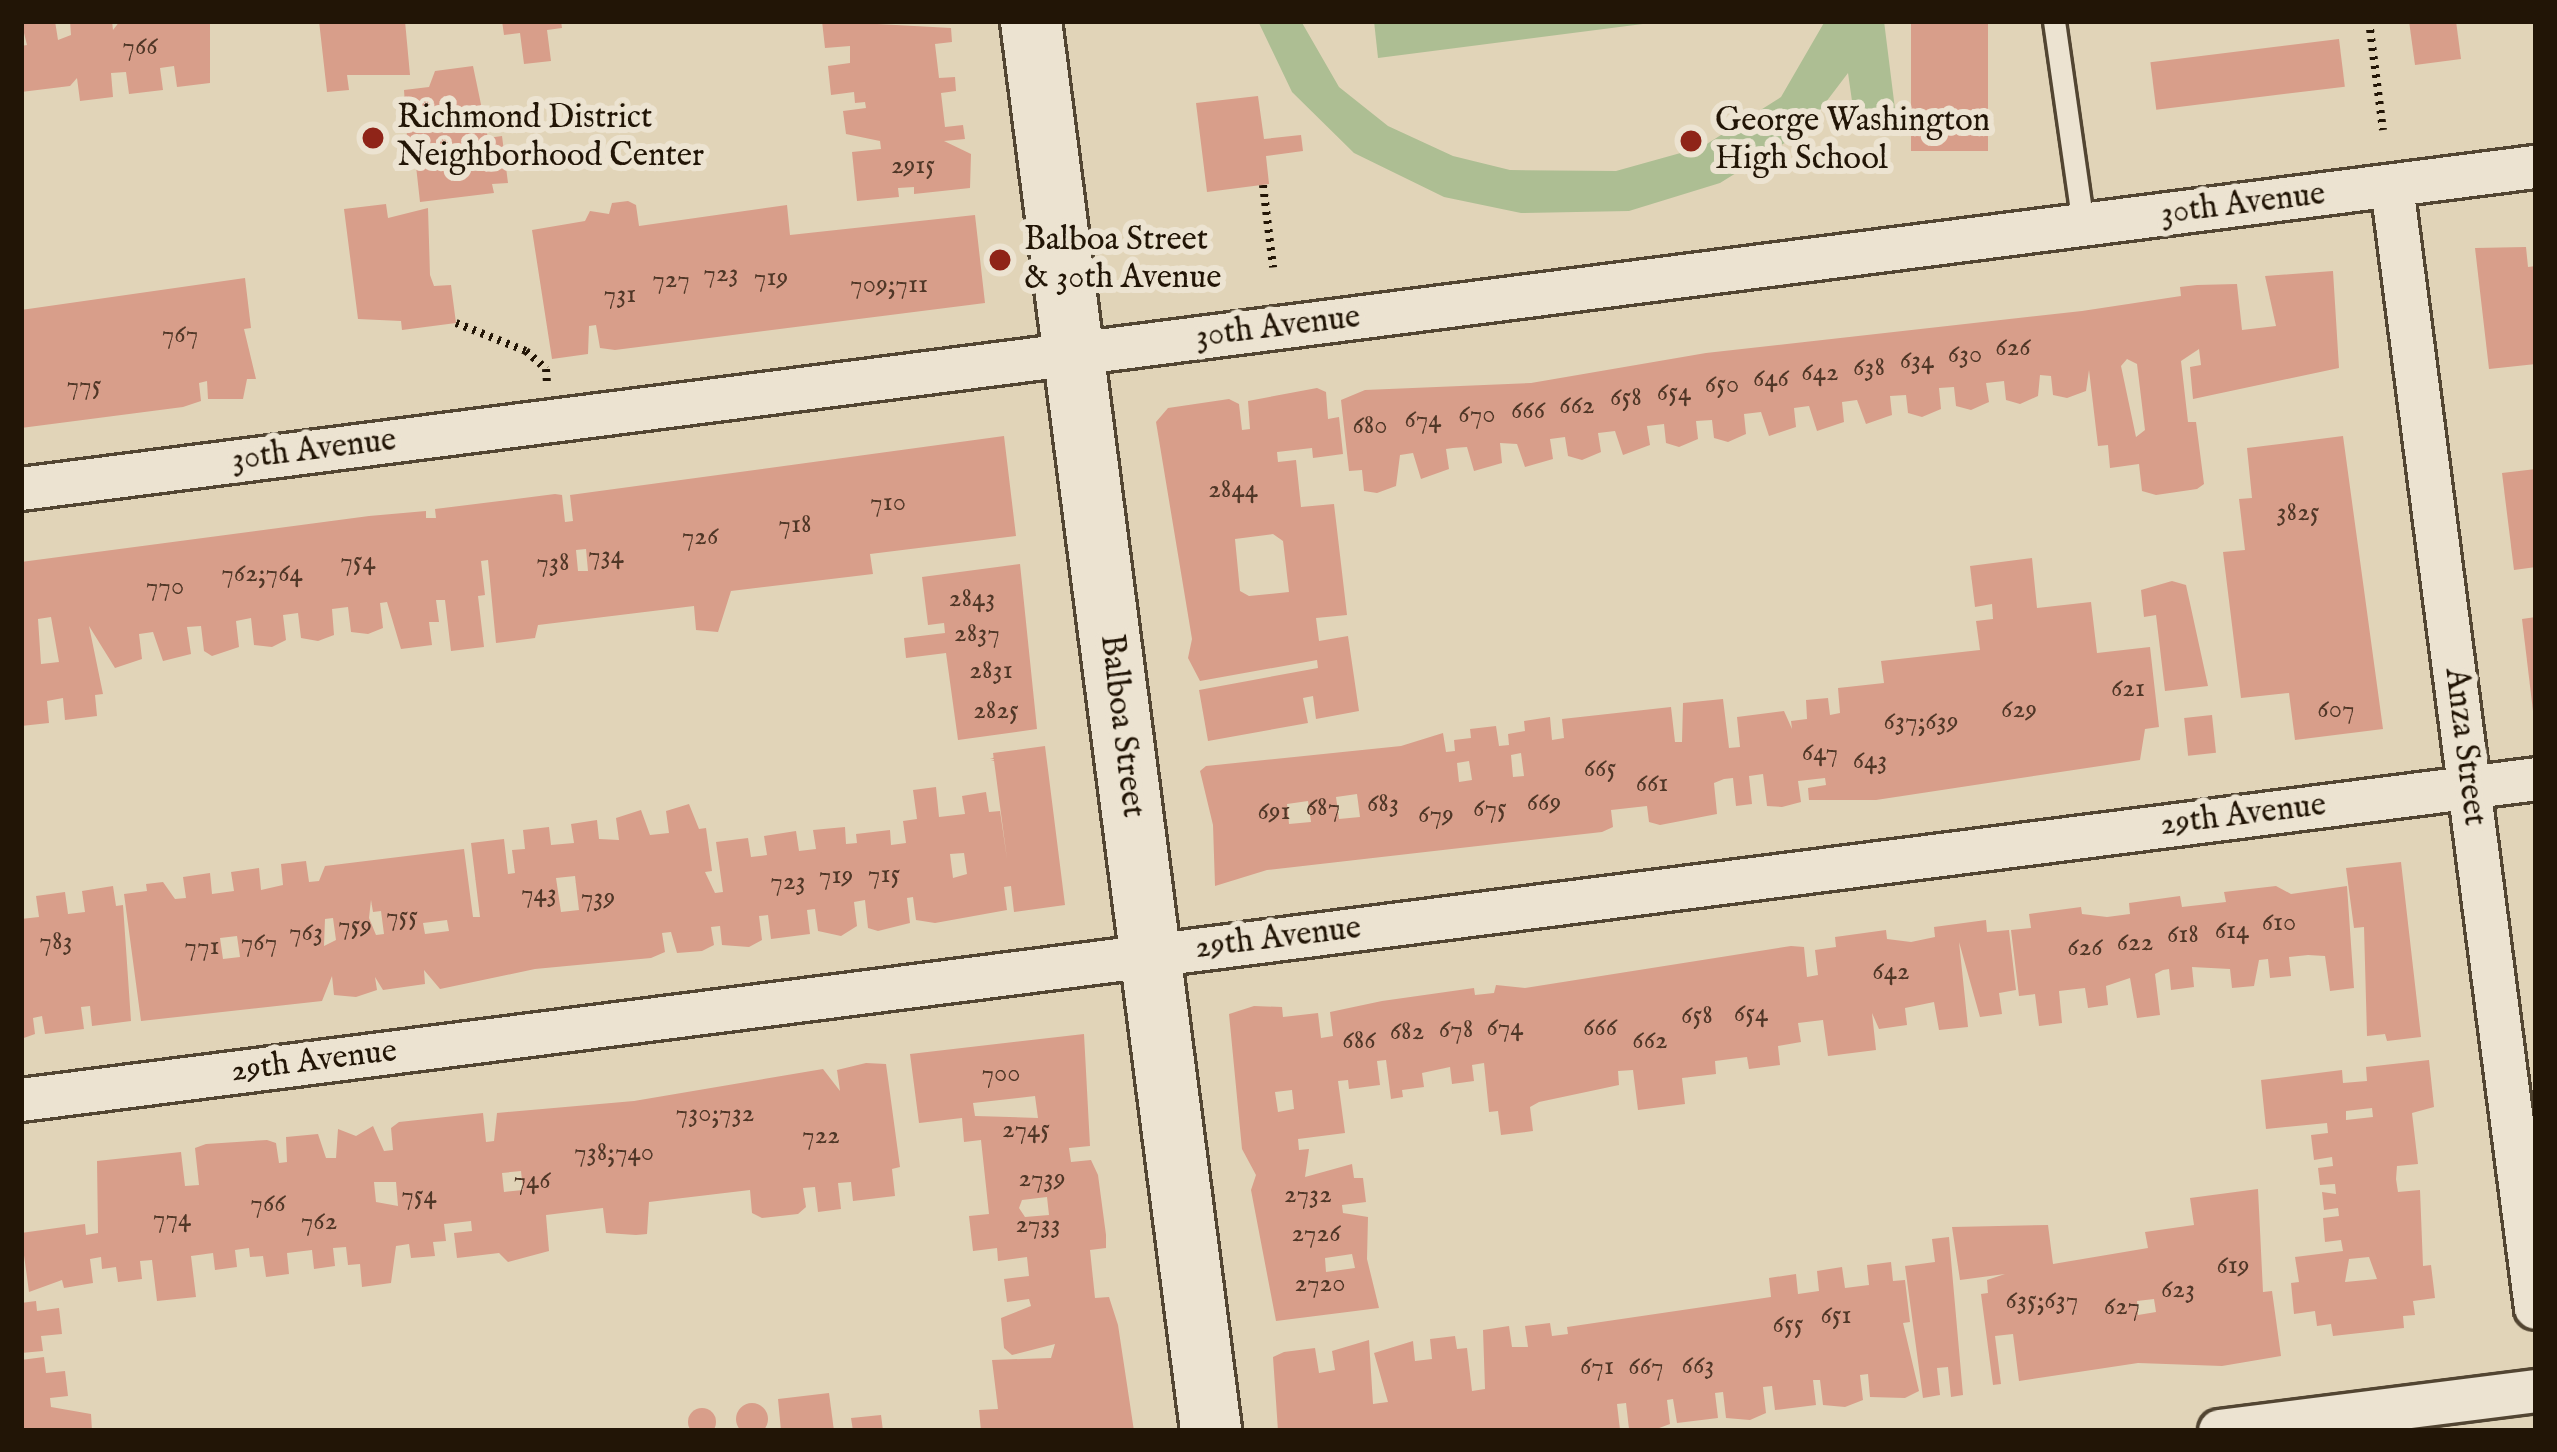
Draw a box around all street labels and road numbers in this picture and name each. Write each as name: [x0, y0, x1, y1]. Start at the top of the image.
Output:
street label: 30th Avenue: [2158, 175, 2328, 235]
street label: 30th Avenue: [1193, 298, 1363, 358]
street label: 30th Avenue: [229, 421, 399, 481]
street label: Balboa Street: [1090, 632, 1152, 820]
street label: Anza Street: [2435, 666, 2493, 828]
street label: 29th Avenue: [2158, 786, 2328, 846]
street label: 29th Avenue: [1193, 909, 1363, 969]
street label: 29th Avenue: [229, 1032, 399, 1092]

